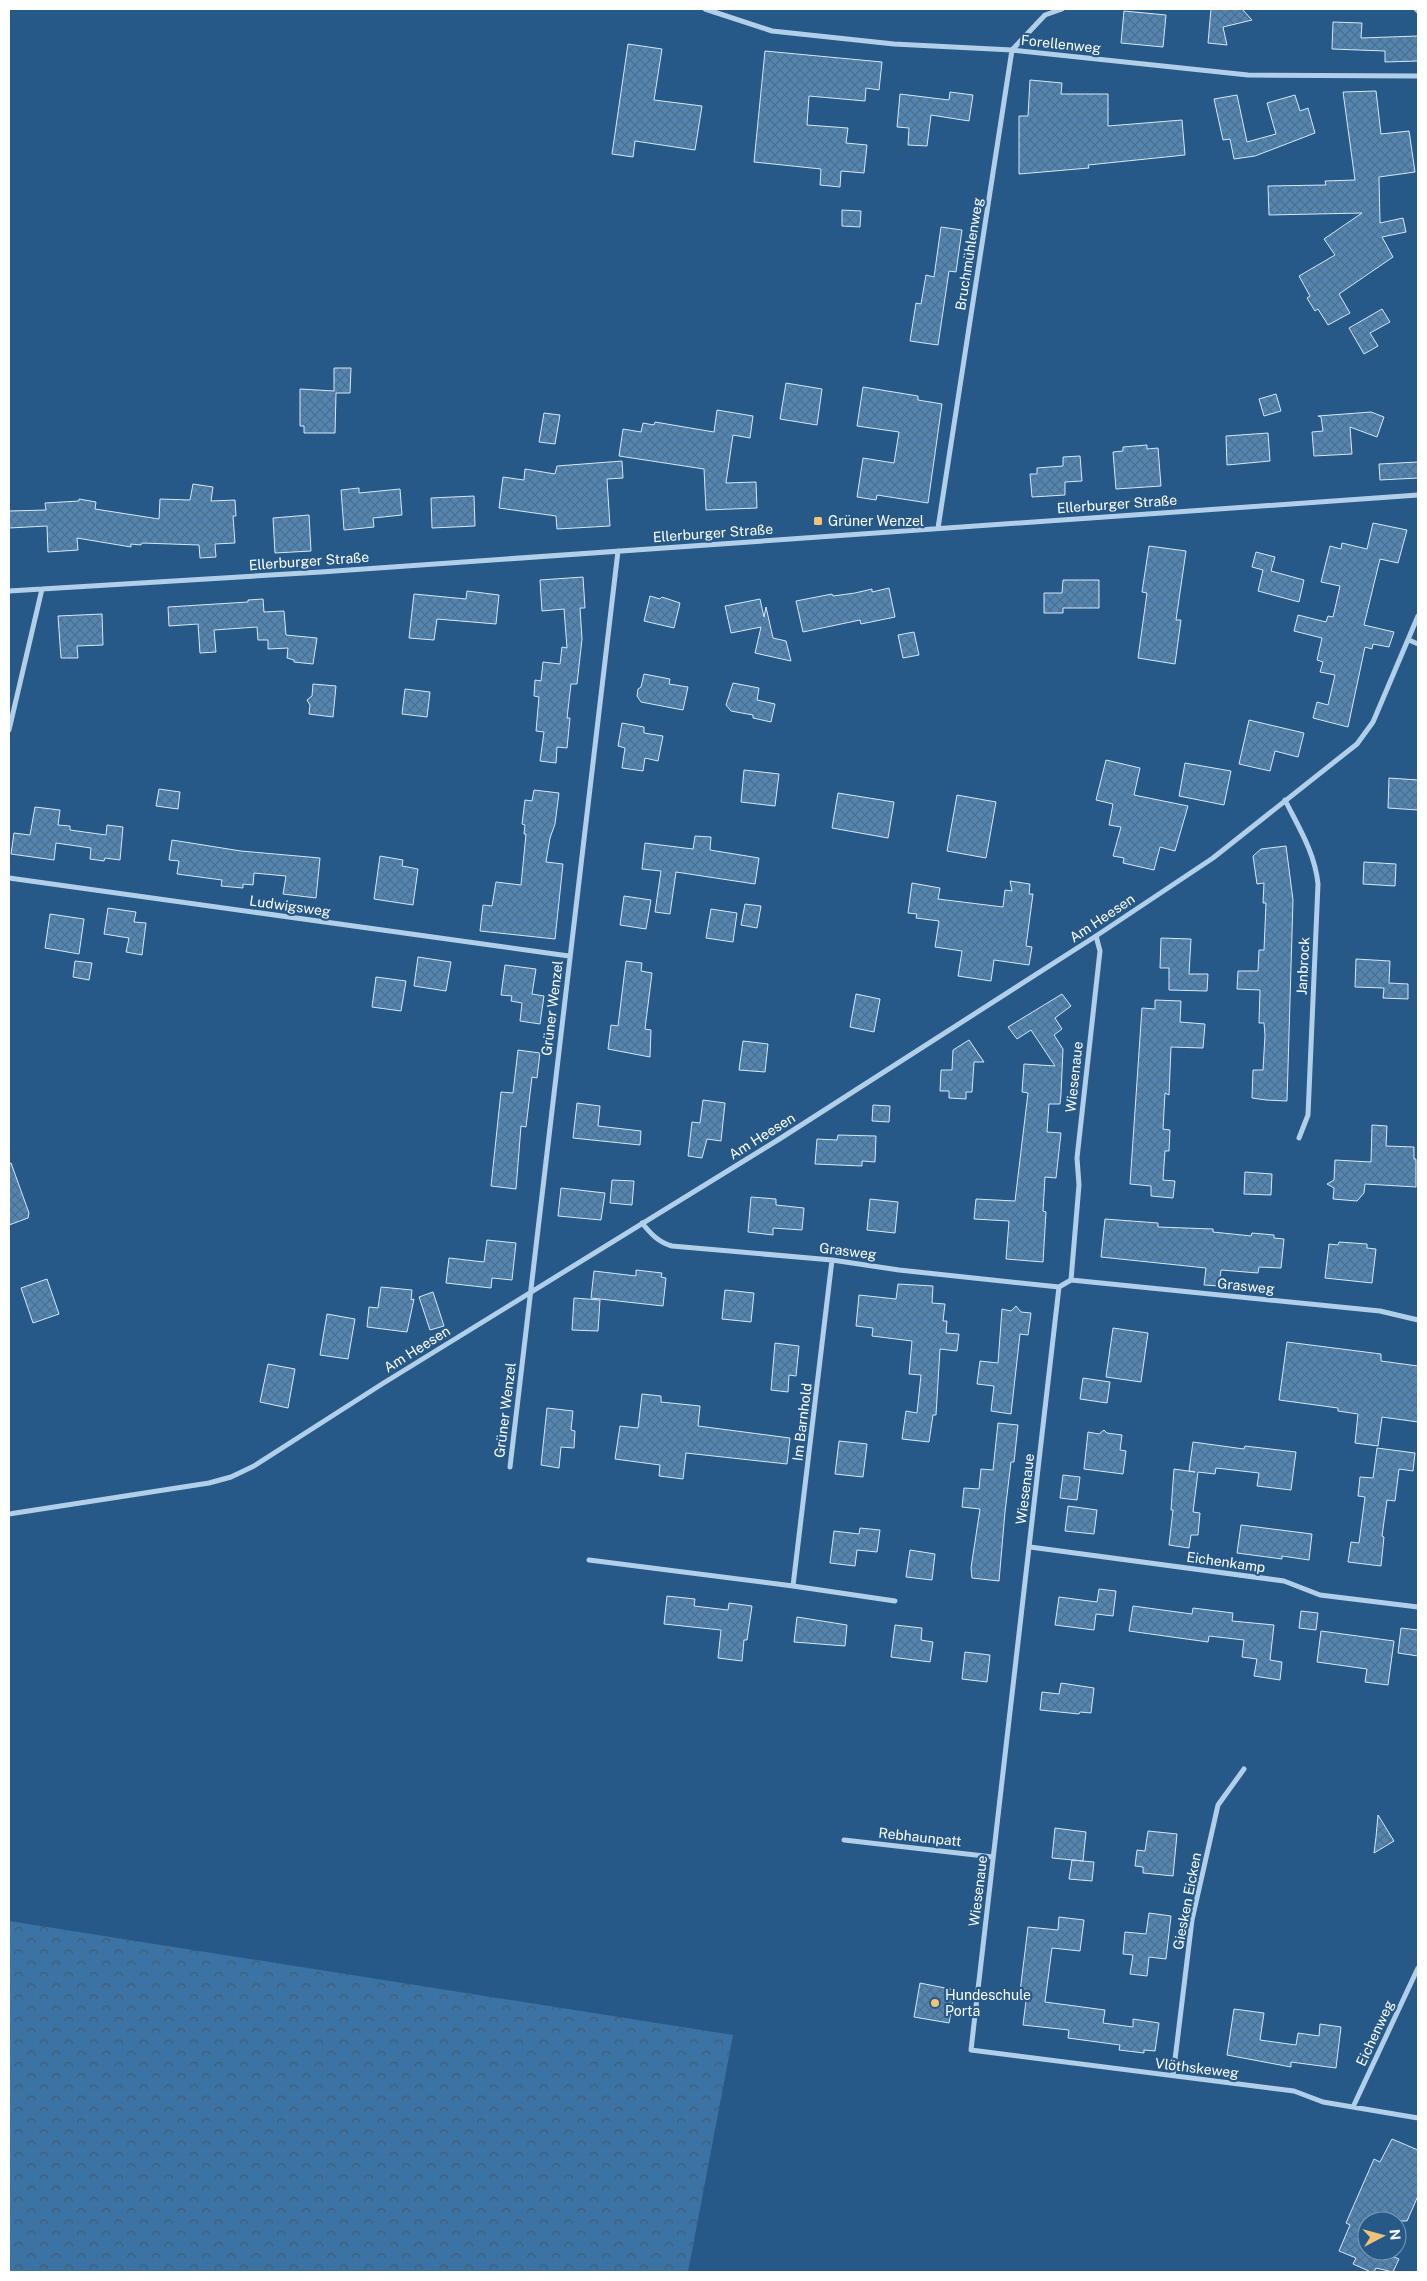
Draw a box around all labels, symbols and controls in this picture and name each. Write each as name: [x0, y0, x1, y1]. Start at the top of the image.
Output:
street label: Forellenweg: [1020, 32, 1102, 56]
street label: Bruchmühlenweg: [952, 196, 986, 312]
street label: Ellerburger Straße: [1056, 492, 1178, 516]
place label: Grüner Wenzel: [828, 513, 924, 529]
marker: Grüner Wenzel: [812, 515, 824, 527]
street label: Ellerburger Straße: [652, 521, 774, 545]
street label: Ellerburger Straße: [248, 549, 370, 573]
street label: Am Heesen: [1066, 890, 1138, 946]
street label: Ludwigsweg: [248, 892, 332, 920]
street label: Janbrock: [1293, 936, 1313, 996]
street label: Grüner Wenzel: [538, 959, 566, 1057]
street label: Wiesenaue: [1062, 1041, 1086, 1113]
street label: Am Heesen: [726, 1109, 798, 1163]
street label: Grasweg: [818, 1240, 878, 1262]
street label: Grasweg: [1217, 1275, 1276, 1297]
street label: Am Heesen: [381, 1322, 453, 1376]
street label: Grüner Wenzel: [491, 1361, 519, 1459]
street label: Im Barnhold: [789, 1382, 815, 1462]
street label: Wiesenaue: [1013, 1452, 1037, 1525]
street label: Eichenkamp: [1186, 1549, 1266, 1575]
street label: Rebhaunpatt: [878, 1825, 962, 1849]
street label: Giesken Eicken: [1170, 1851, 1204, 1951]
street label: Wiesenaue: [966, 1854, 990, 1927]
place label: Hundeschule Porta: [945, 1987, 1031, 2019]
marker: Hundeschule Porta: [929, 1997, 941, 2009]
street label: Eichenweg: [1353, 1997, 1397, 2068]
street label: Vlöthskeweg: [1154, 2055, 1240, 2081]
north arrow: [1357, 2211, 1407, 2261]
text: N: [1386, 2228, 1403, 2241]

